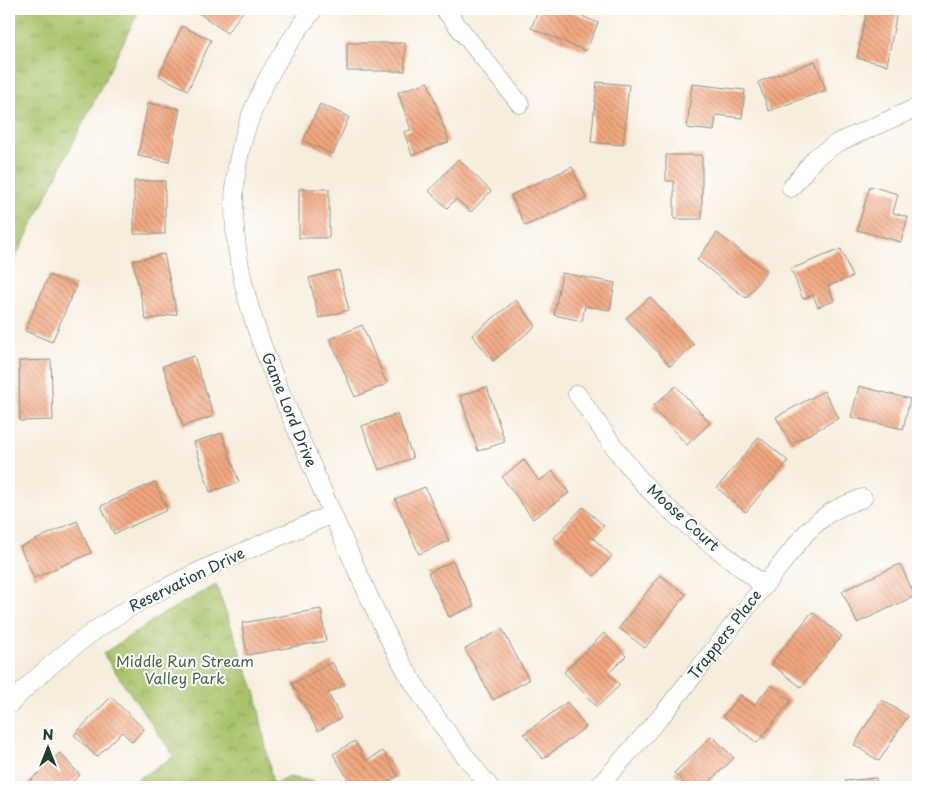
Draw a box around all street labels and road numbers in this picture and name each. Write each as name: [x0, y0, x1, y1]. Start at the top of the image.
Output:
street label: Game Lord Drive: [257, 349, 324, 470]
street label: Moose Court: [643, 478, 725, 556]
street label: Reservation Drive: [124, 541, 248, 617]
street label: Trappers Place: [681, 584, 766, 684]

